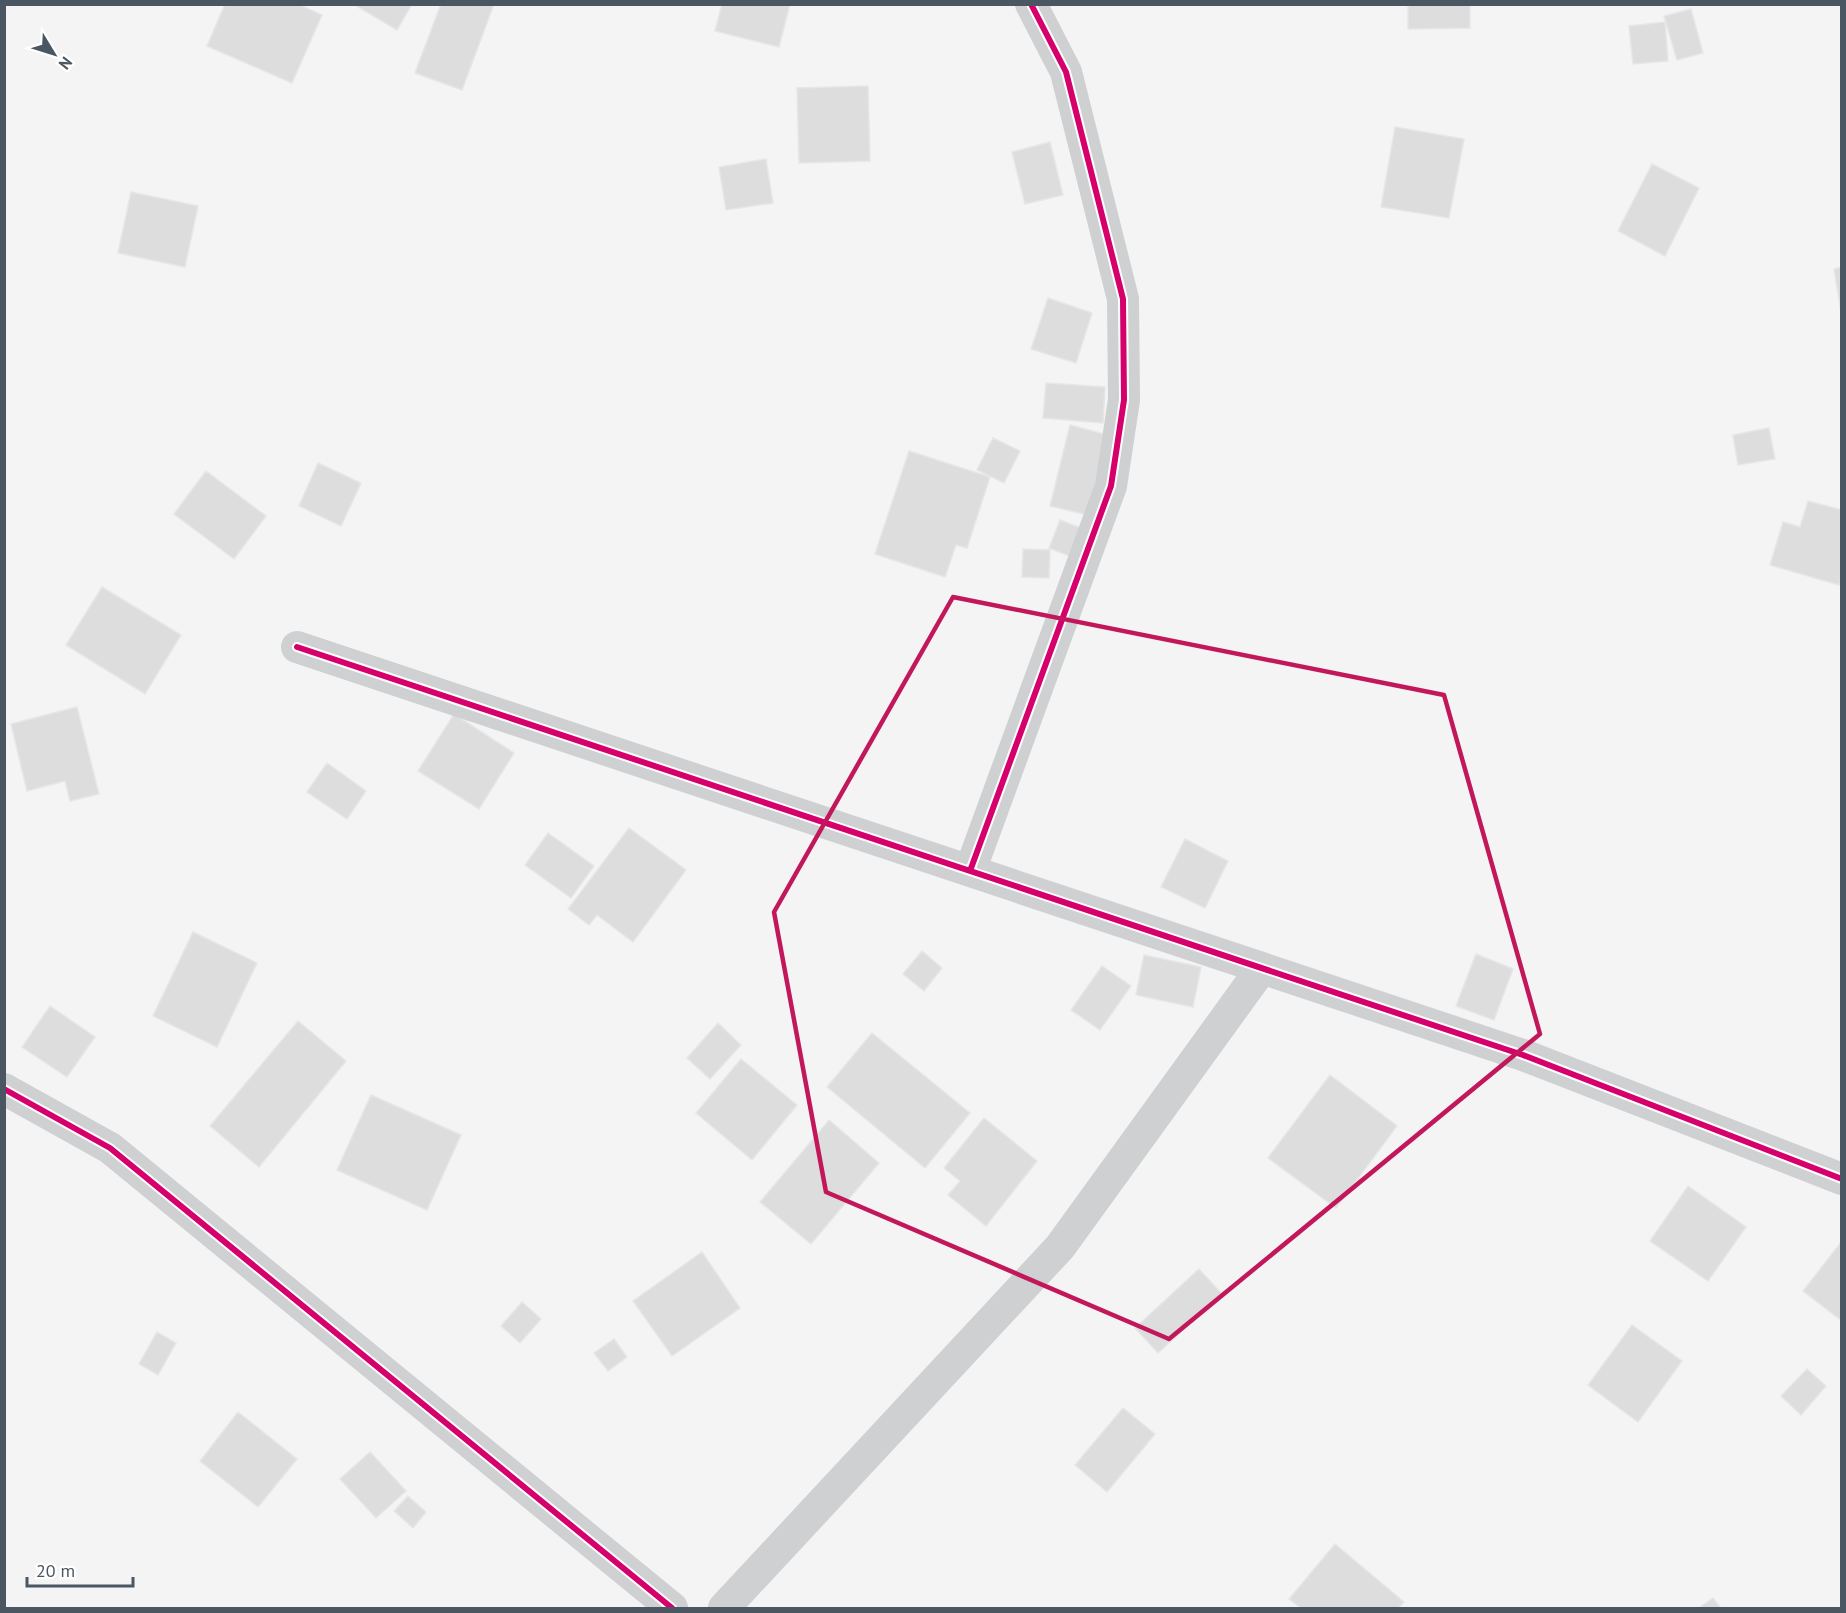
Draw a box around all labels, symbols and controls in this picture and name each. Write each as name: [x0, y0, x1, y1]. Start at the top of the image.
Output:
north arrow: [24, 24, 84, 84]
text: N: [55, 53, 77, 74]
scale bar: [27, 1550, 134, 1588]
text: 20 m: [36, 1559, 75, 1582]

